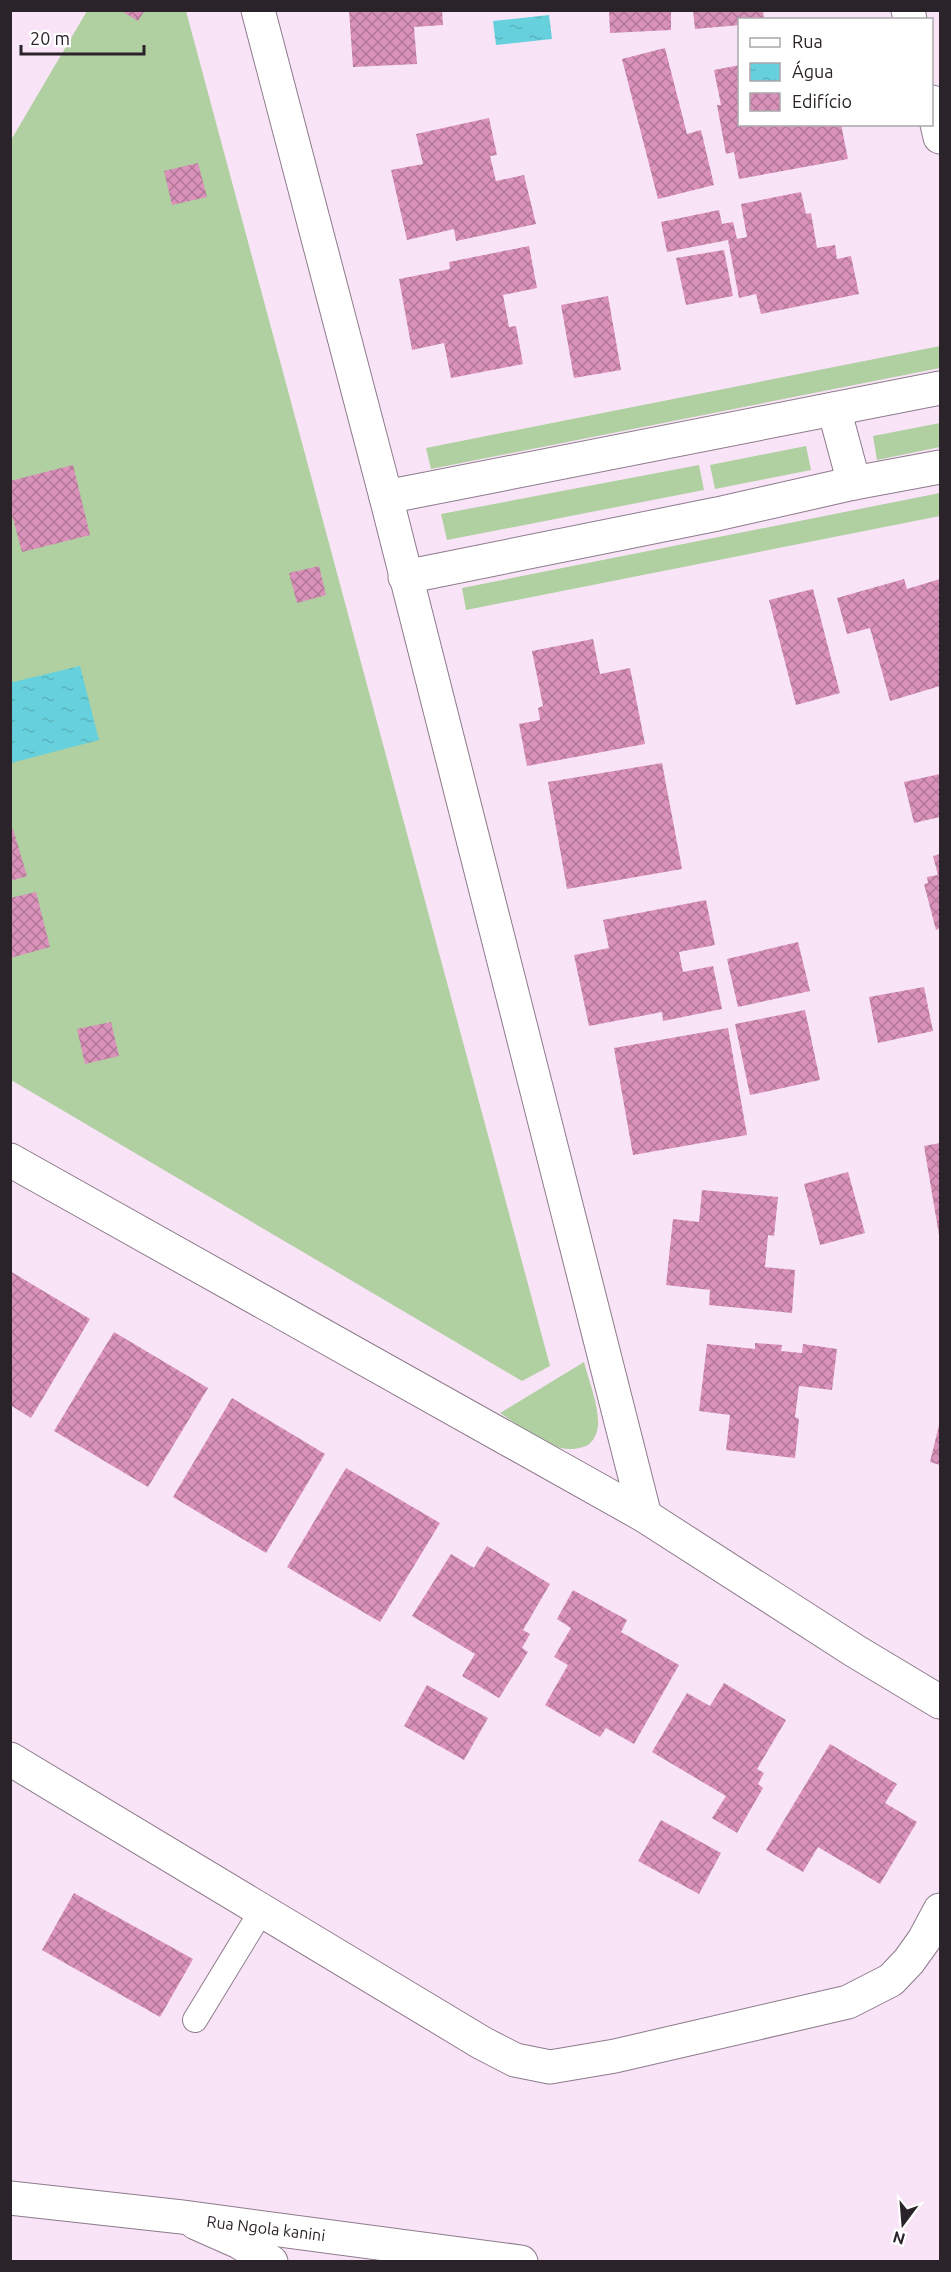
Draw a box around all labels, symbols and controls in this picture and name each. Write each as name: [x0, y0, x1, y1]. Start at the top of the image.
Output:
scale bar: [21, 18, 144, 56]
legend: [738, 18, 933, 126]
text: 20 m: [30, 28, 70, 48]
text: Rua: [792, 31, 823, 51]
text: Água: [792, 60, 834, 81]
text: Edifício: [792, 91, 852, 111]
north arrow: [873, 2194, 933, 2254]
street label: Rua Ngola kanini: [206, 2212, 326, 2244]
text: N: [891, 2228, 907, 2249]

